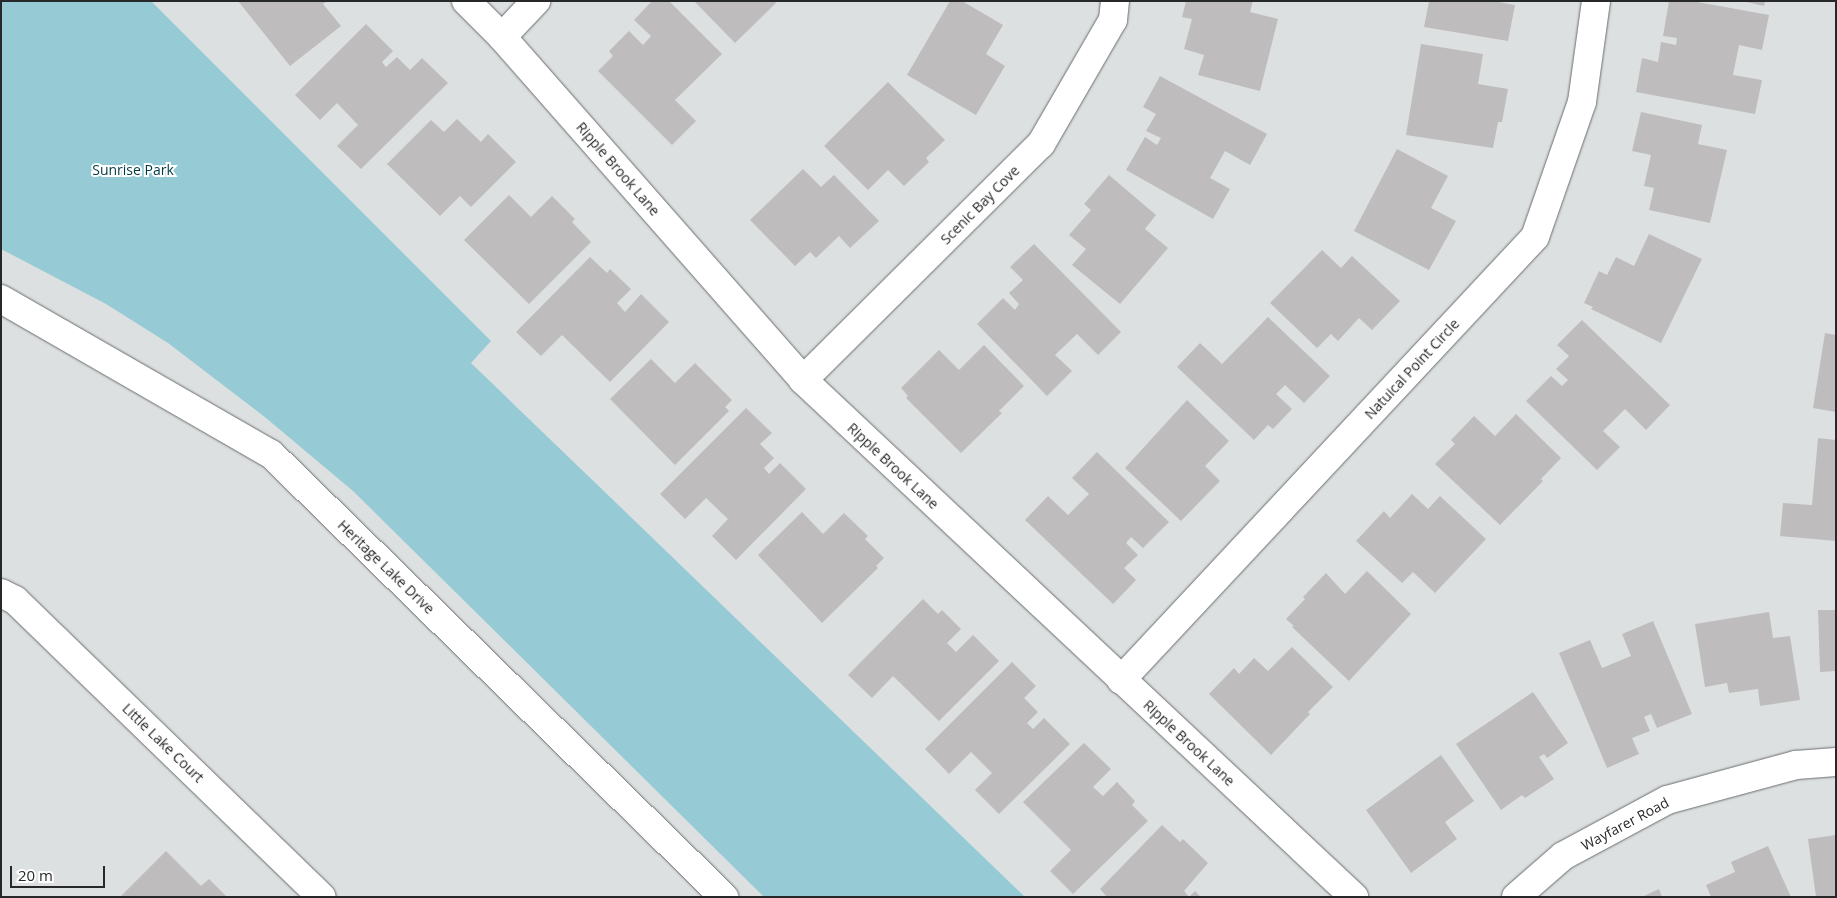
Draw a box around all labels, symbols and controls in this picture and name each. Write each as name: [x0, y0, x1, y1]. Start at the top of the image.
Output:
street label: Ripple Brook Lane: [573, 119, 663, 219]
park label: Sunrise Park: [92, 162, 174, 178]
street label: Scenic Bay Cove: [937, 162, 1023, 248]
street label: Natuical Point Circle: [1361, 315, 1463, 423]
street label: Ripple Brook Lane: [844, 419, 942, 513]
street label: Heritage Lake Drive: [334, 517, 438, 617]
street label: Ripple Brook Lane: [1140, 696, 1238, 790]
street label: Little Lake Court: [119, 700, 207, 786]
street label: Wayfarer Road: [1578, 794, 1672, 854]
scale bar: [12, 856, 108, 888]
text: 20 m: [18, 865, 53, 885]

